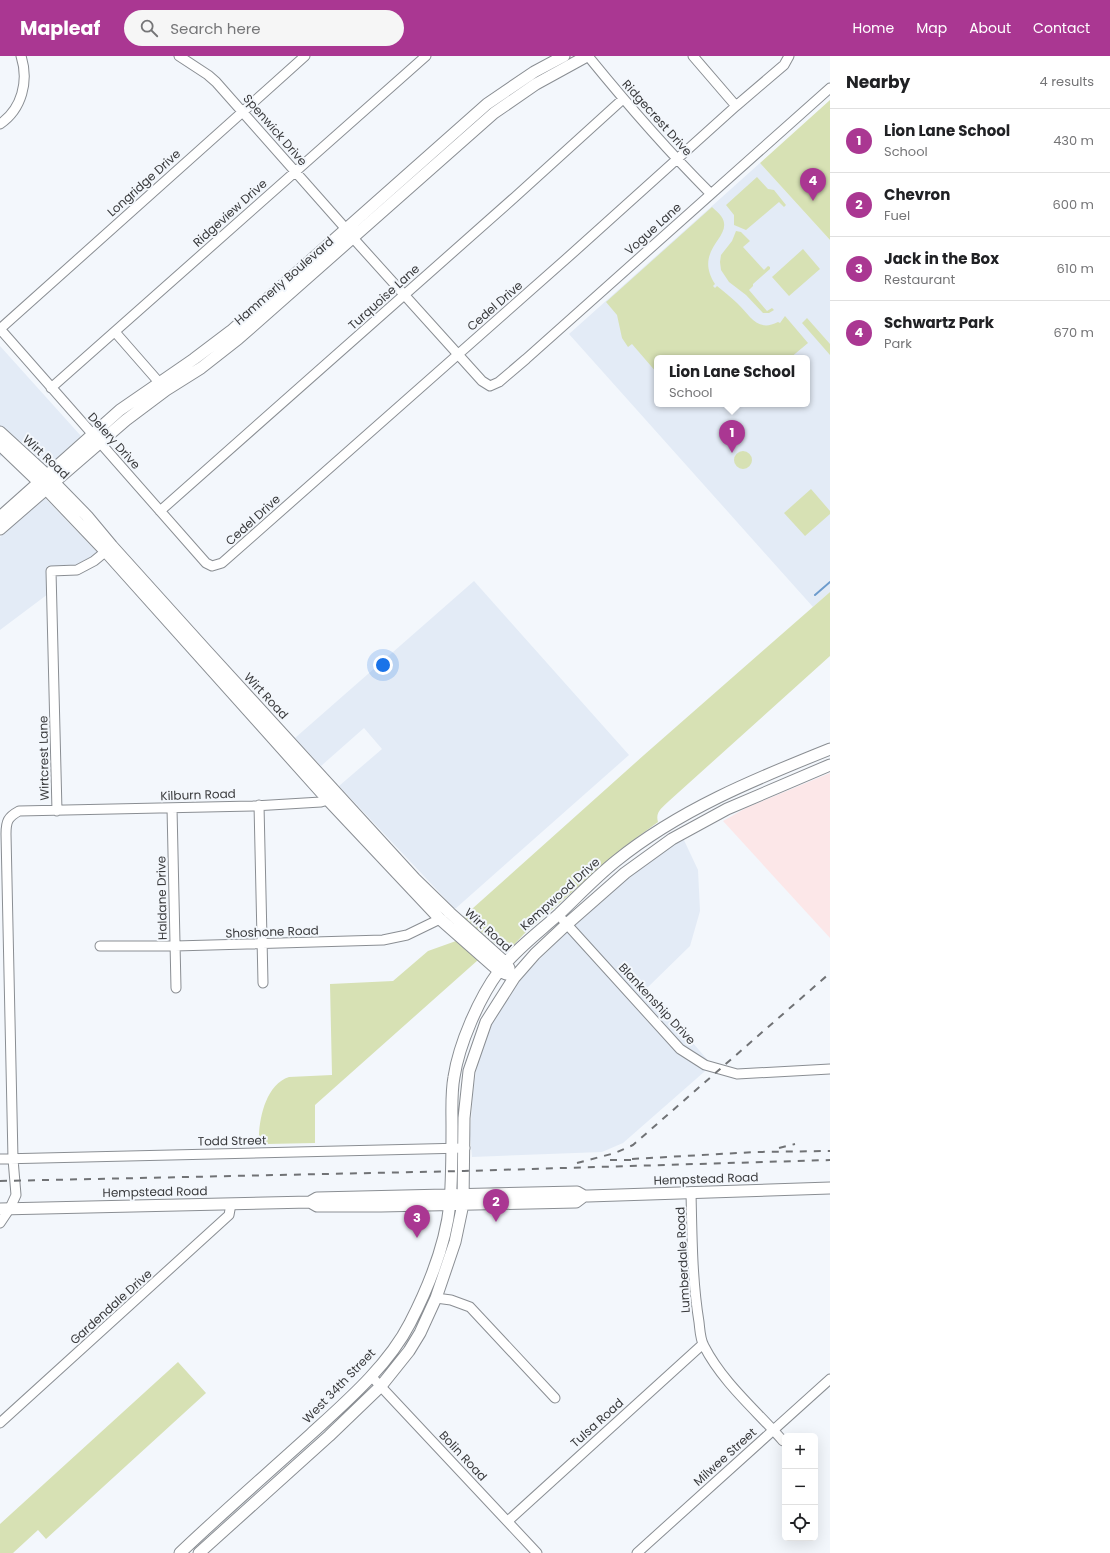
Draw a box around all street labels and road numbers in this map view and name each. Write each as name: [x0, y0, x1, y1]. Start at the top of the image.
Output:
street label: Ridgecrest Drive: [619, 76, 696, 159]
street label: Spenwick Drive: [239, 90, 311, 169]
street label: Longridge Drive: [103, 145, 184, 220]
street label: Ridgeview Drive: [189, 175, 270, 250]
street label: Vogue Lane: [621, 199, 685, 259]
street label: Hammerly Boulevard: [230, 233, 337, 329]
street label: Turquoise Lane: [344, 260, 423, 333]
street label: Cedel Drive: [463, 277, 526, 335]
street label: Delery Drive: [84, 409, 144, 473]
street label: Wirt Road: [19, 431, 73, 483]
street label: Cedel Drive: [222, 490, 284, 549]
street label: Wirt Road: [240, 669, 292, 723]
street label: Wirtcrest Lane: [34, 715, 53, 801]
street label: Kilburn Road: [160, 785, 236, 804]
street label: Kempwood Drive: [516, 853, 603, 934]
street label: Haldane Drive: [152, 856, 171, 940]
street label: Wirt Road: [461, 904, 516, 955]
street label: Shoshone Road: [225, 921, 319, 942]
street label: Blankenship Drive: [615, 959, 700, 1048]
street label: Todd Street: [197, 1131, 267, 1150]
street label: Hempstead Road: [653, 1168, 759, 1189]
street label: Hempstead Road: [102, 1182, 208, 1201]
street label: Lumberdale Road: [671, 1207, 694, 1314]
street label: Gardendale Drive: [66, 1265, 155, 1348]
street label: West 34th Street: [298, 1345, 379, 1427]
street label: Tulsa Road: [566, 1394, 627, 1451]
street label: Milwee Street: [690, 1424, 760, 1489]
street label: Bolin Road: [436, 1427, 491, 1485]

